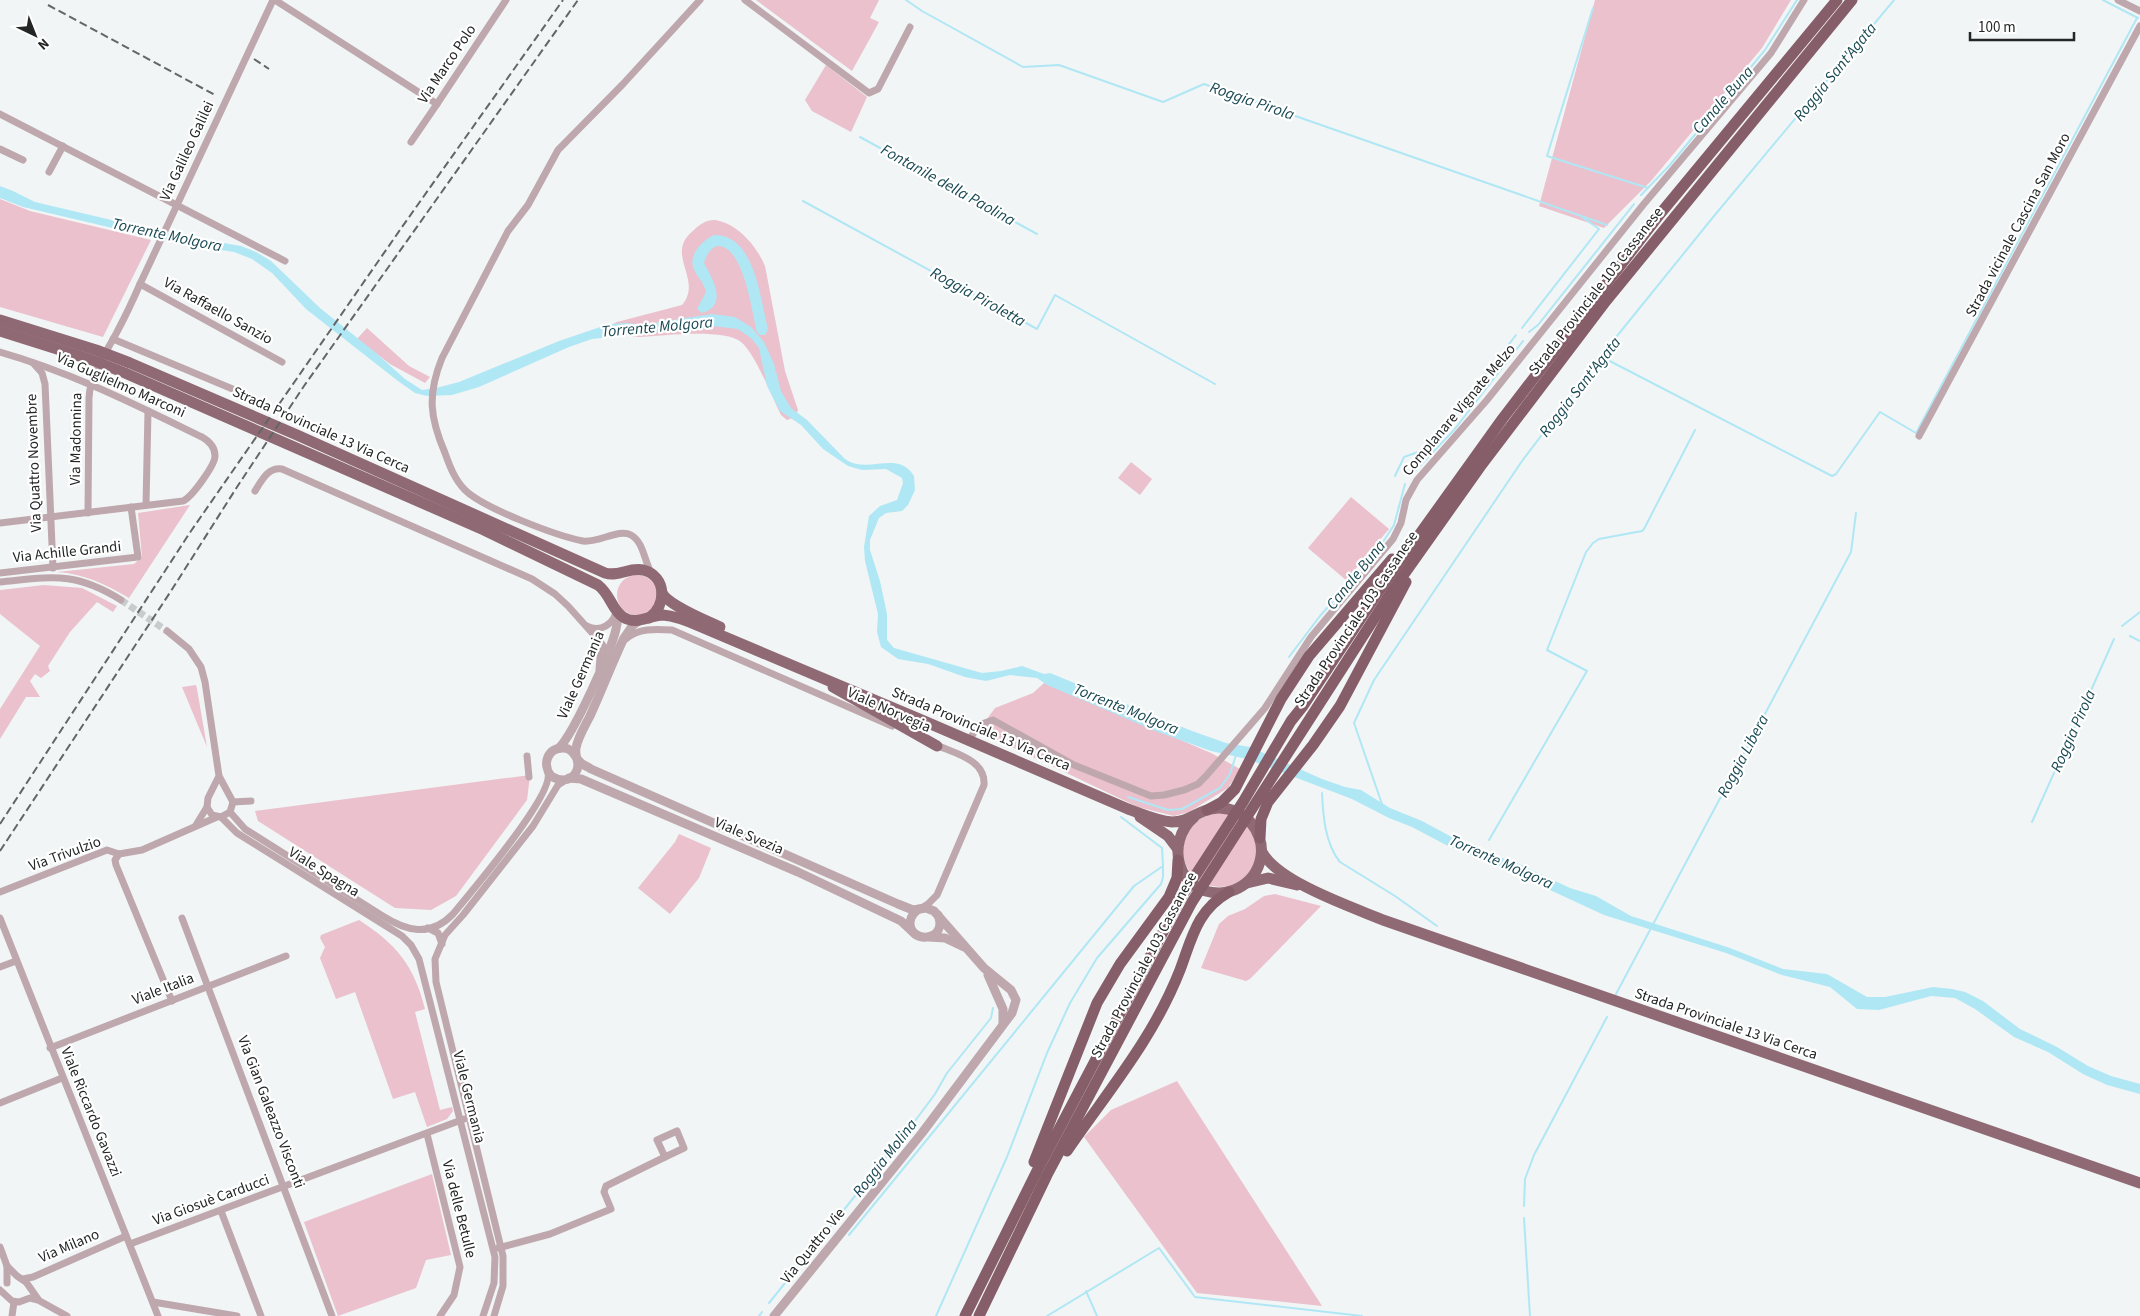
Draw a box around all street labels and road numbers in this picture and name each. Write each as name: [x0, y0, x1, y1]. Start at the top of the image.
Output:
street label: Via Marco Polo: [413, 20, 481, 108]
street label: Via Galileo Galilei: [155, 98, 219, 204]
street label: Strada vicinale Cascina San Moro: [1960, 129, 2076, 321]
street label: Strada Provinciale 103 Cassanese: [1524, 203, 1668, 379]
street label: Via Raffaello Sanzio: [160, 272, 276, 350]
street label: Complanare Vignate Melzo: [1397, 339, 1521, 481]
street label: Via Guglielmo Marconi: [53, 347, 189, 423]
street label: Strada Provinciale 13 Via Cerca: [229, 381, 413, 479]
street label: Via Madonnina: [65, 392, 87, 486]
street label: Via Quattro Novembre: [21, 393, 47, 533]
street label: Strada Provinciale 103 Cassanese: [1289, 527, 1423, 711]
street label: Via Achille Grandi: [12, 536, 122, 568]
street label: Viale Germania: [552, 628, 610, 722]
street label: Viale Norvegia: [844, 682, 934, 738]
street label: Strada Provinciale 13 Via Cerca: [888, 682, 1074, 776]
street label: Viale Svezia: [711, 812, 787, 860]
street label: Via Trivulzio: [26, 831, 104, 877]
street label: Viale Spagna: [284, 842, 364, 902]
street label: Strada Provinciale 103 Cassanese: [1086, 868, 1202, 1062]
street label: Viale Italia: [129, 968, 197, 1010]
street label: Strada Provinciale 13 Via Cerca: [1632, 983, 1820, 1065]
street label: Via Gian Galeazzo Visconti: [232, 1033, 310, 1191]
street label: Viale Riccardo Gavazzi: [55, 1044, 127, 1180]
street label: Viale Germania: [447, 1049, 491, 1145]
street label: Via delle Betulle: [437, 1158, 481, 1260]
street label: Via Giosuè Carducci: [150, 1169, 272, 1231]
street label: Via Quattro Vie: [776, 1204, 850, 1288]
street label: Via Milano: [35, 1224, 103, 1268]

